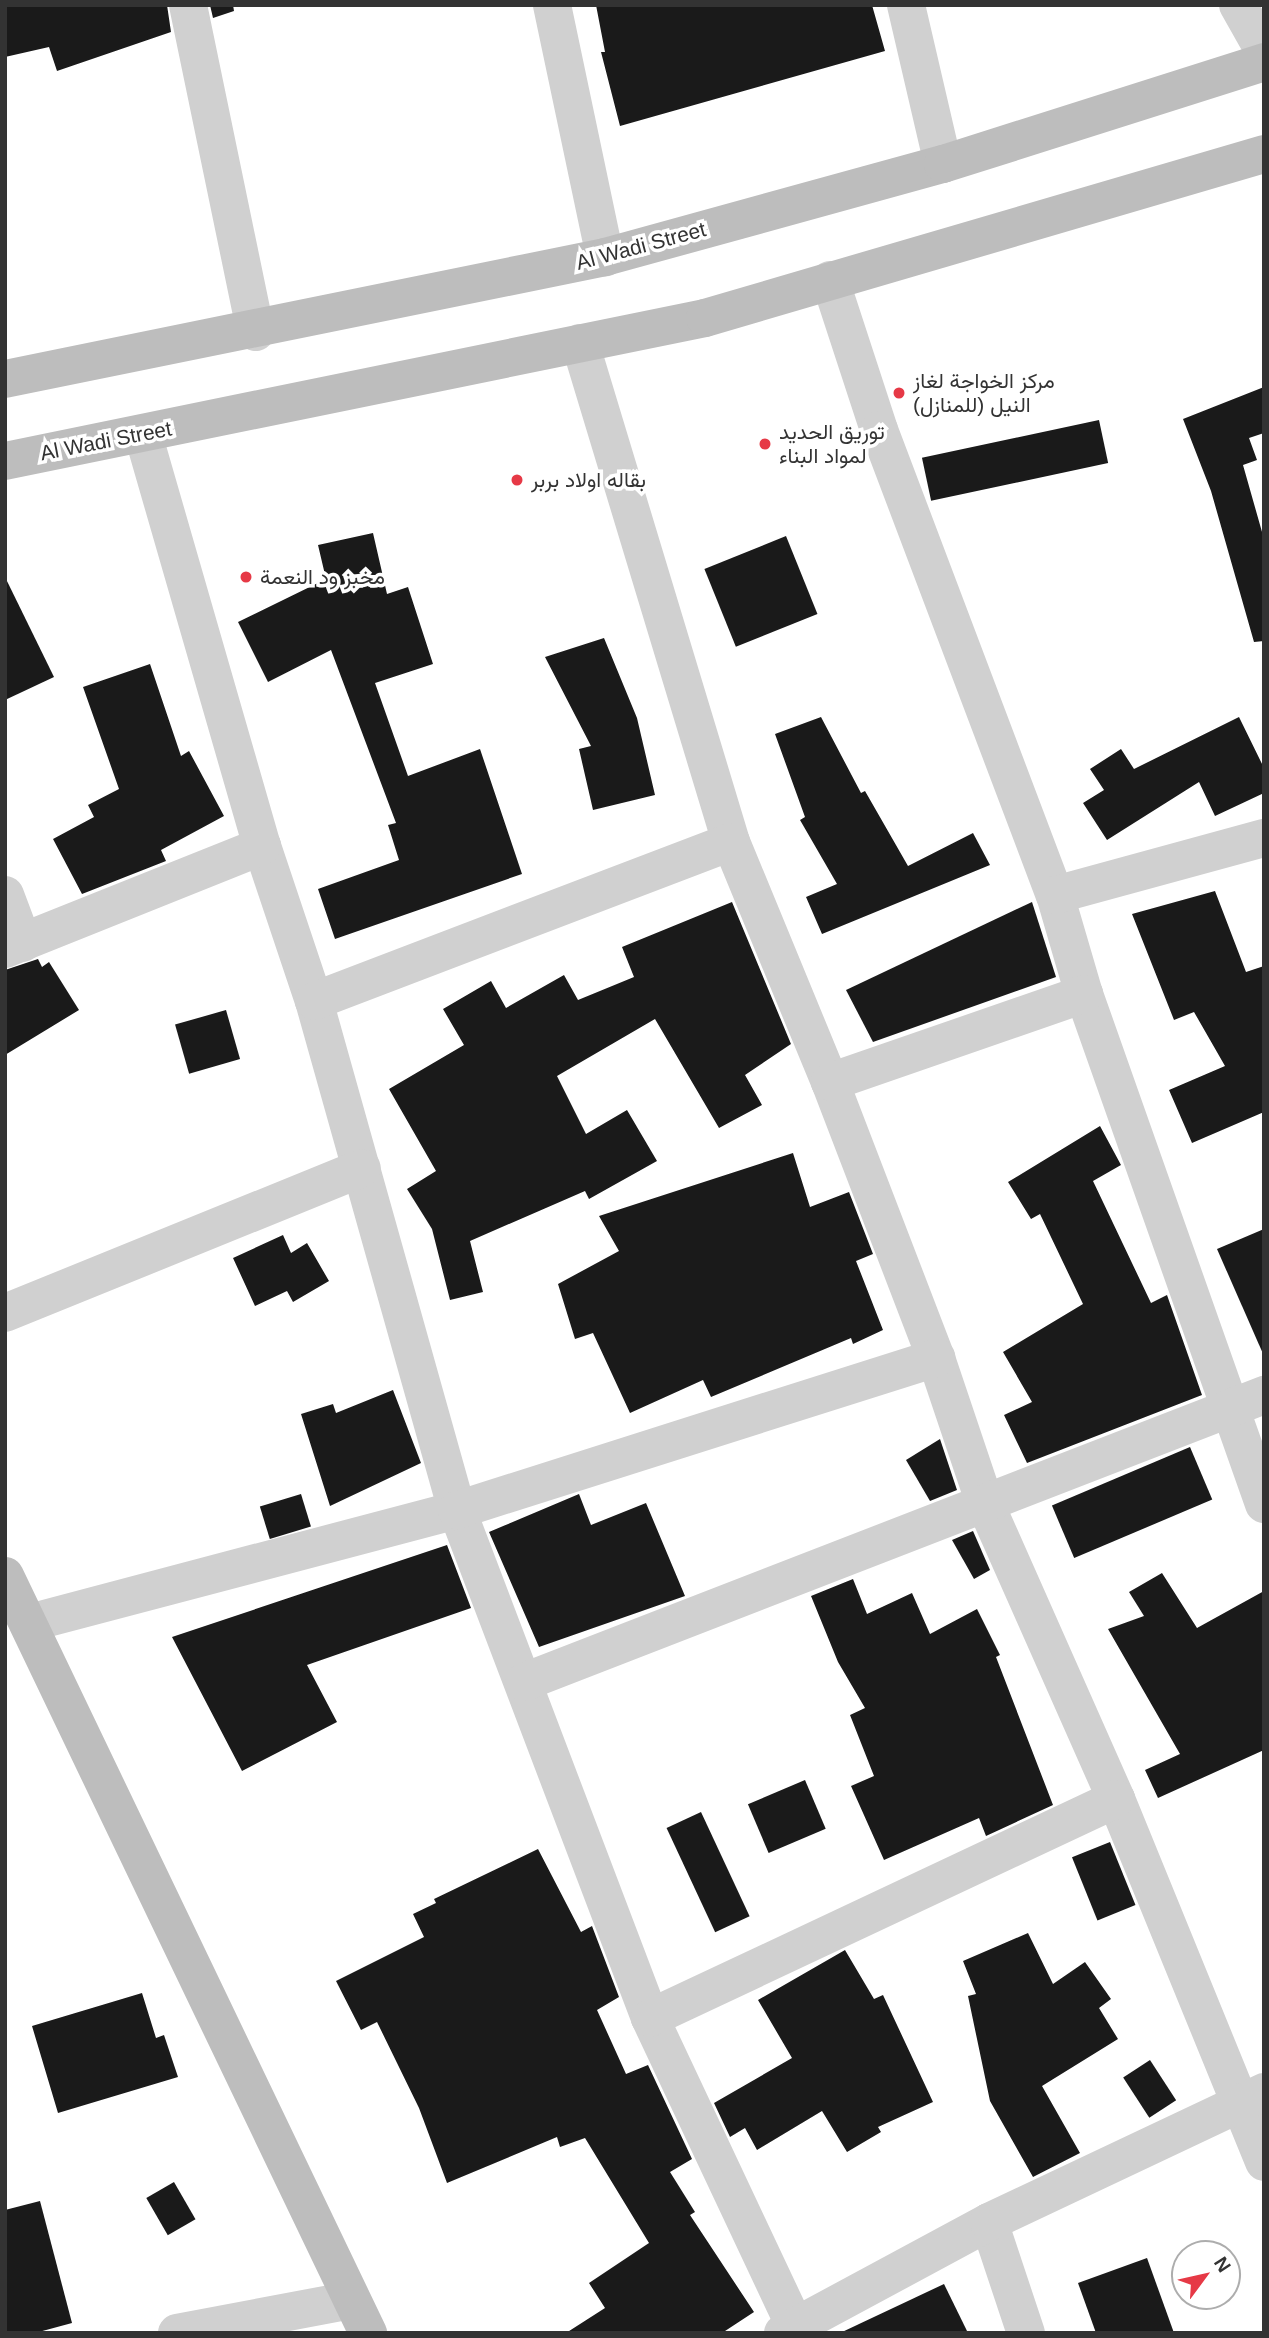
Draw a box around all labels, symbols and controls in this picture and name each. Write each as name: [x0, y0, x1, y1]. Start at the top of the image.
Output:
street label: Al Wadi Street: [573, 217, 709, 275]
place label: مركز الخواجة لغاز النيل (للمنازل): [913, 368, 1055, 418]
marker: مركز الخواجة لغاز النيل (للمنازل): [891, 385, 907, 401]
street label: Al Wadi Street: [38, 416, 174, 466]
place label: توريق الحديد لمواد البناء: [779, 419, 885, 469]
marker: توريق الحديد لمواد البناء: [757, 436, 773, 452]
place label: بقاله اولاد بربر: [531, 467, 646, 493]
marker: بقاله اولاد بربر: [509, 472, 525, 488]
place label: مخبز ود النعمة: [260, 564, 385, 590]
marker: مخبز ود النعمة: [238, 569, 254, 585]
north arrow: [1171, 2240, 1241, 2310]
text: N: [1210, 2253, 1235, 2276]

